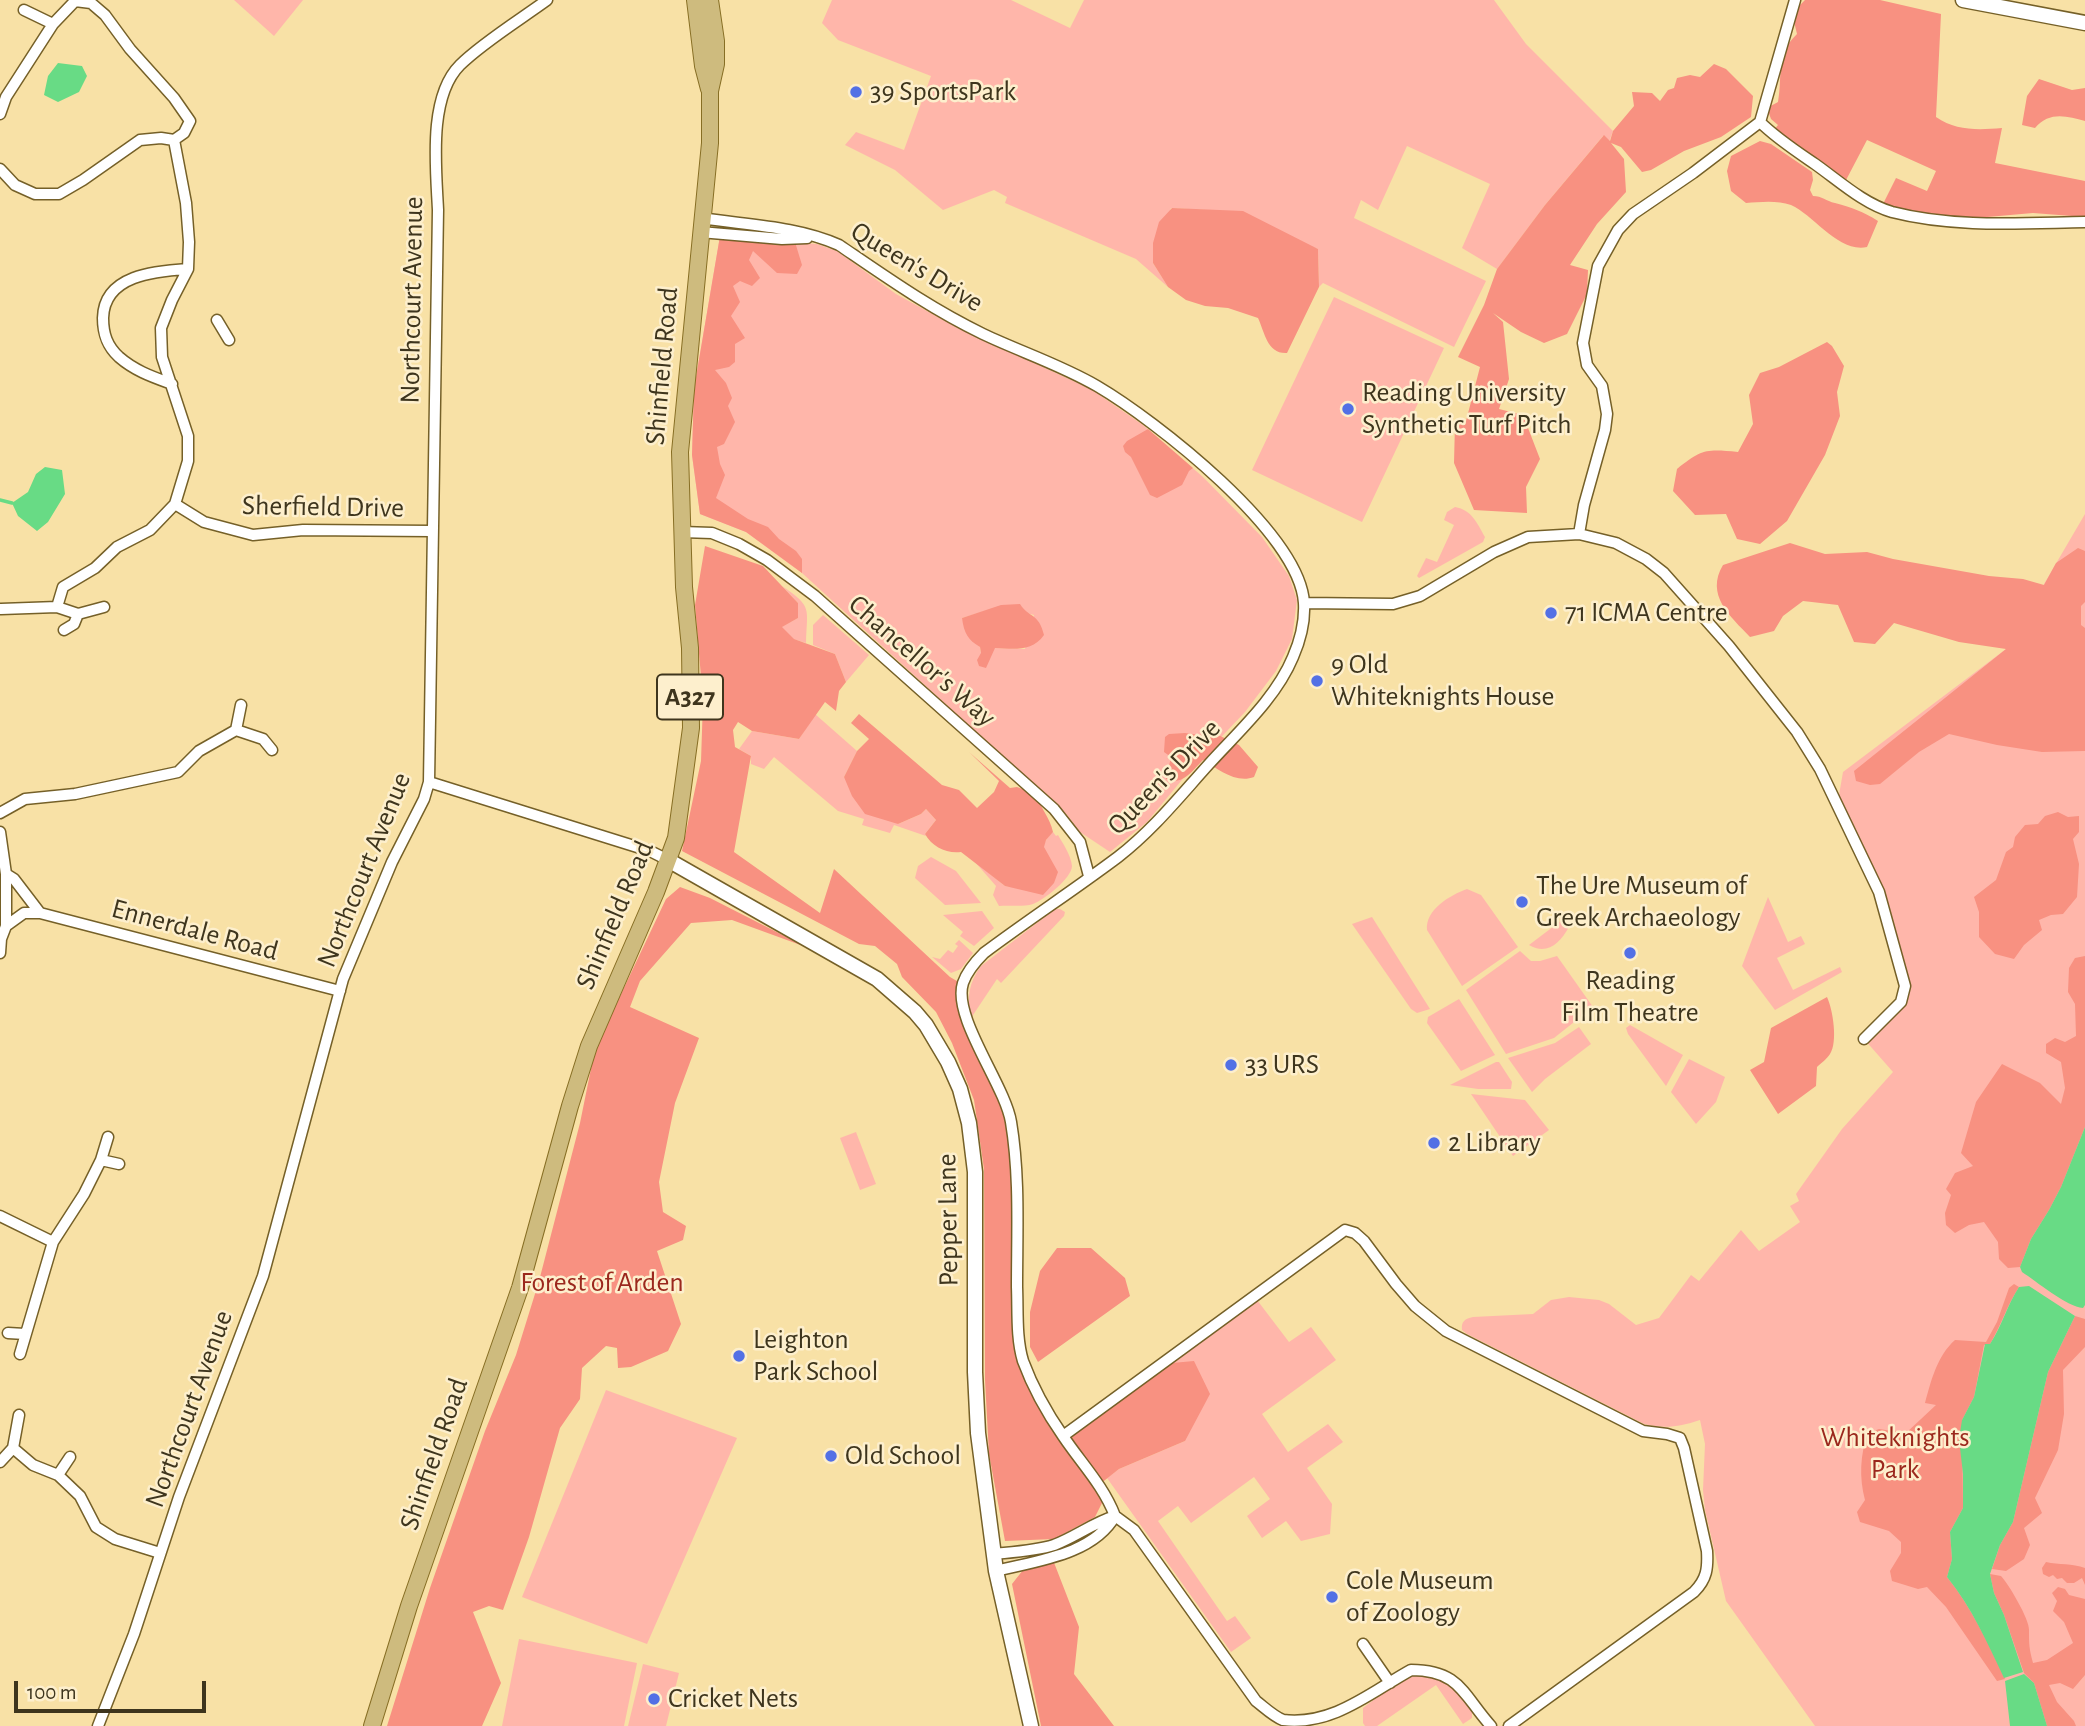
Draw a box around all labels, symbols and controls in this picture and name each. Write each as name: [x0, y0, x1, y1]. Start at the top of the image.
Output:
place label: 39 SportsPark: [870, 75, 1016, 109]
marker: 39 SportsPark: [848, 84, 864, 100]
street label: Northcourt Avenue: [393, 196, 431, 404]
street label: Queen's Drive: [845, 214, 989, 320]
street label: Shinfield Road: [638, 286, 686, 446]
place label: Reading University Synthetic Turf Pitch: [1362, 376, 1572, 442]
marker: Reading University Synthetic Turf Pitch: [1340, 401, 1356, 417]
street label: Sherfield Drive: [242, 489, 404, 525]
street label: Chancellor's Way: [841, 588, 1003, 734]
place label: 71 ICMA Centre: [1565, 596, 1728, 630]
marker: 71 ICMA Centre: [1543, 605, 1559, 621]
place label: 9 Old Whiteknights House: [1331, 648, 1554, 714]
marker: 9 Old Whiteknights House: [1309, 673, 1325, 689]
road number: A327: [657, 674, 723, 720]
street label: Queen's Drive: [1100, 712, 1228, 842]
street label: Northcourt Avenue: [310, 768, 418, 972]
street label: Shinfield Road: [569, 835, 661, 995]
place label: The Ure Museum of Greek Archaeology: [1536, 869, 1747, 935]
street label: Ennerdale Road: [108, 892, 282, 968]
marker: The Ure Museum of Greek Archaeology: [1514, 894, 1530, 910]
marker: Reading Film Theatre: [1622, 945, 1638, 961]
place label: Reading Film Theatre: [1561, 964, 1699, 1030]
place label: 33 URS: [1245, 1048, 1319, 1082]
marker: 33 URS: [1223, 1057, 1239, 1073]
place label: 2 Library: [1448, 1126, 1541, 1160]
marker: 2 Library: [1426, 1135, 1442, 1151]
street label: Pepper Lane: [930, 1153, 966, 1287]
park label: Forest of Arden: [520, 1266, 684, 1300]
street label: Northcourt Avenue: [138, 1306, 240, 1512]
place label: Leighton Park School: [753, 1323, 878, 1389]
marker: Leighton Park School: [731, 1348, 747, 1364]
street label: Shinfield Road: [392, 1374, 476, 1534]
park label: Whiteknights Park: [1821, 1421, 1969, 1487]
place label: Old School: [845, 1439, 961, 1473]
marker: Old School: [823, 1448, 839, 1464]
place label: Cole Museum of Zoology: [1346, 1564, 1494, 1630]
marker: Cole Museum of Zoology: [1324, 1589, 1340, 1605]
scale bar: [18, 1666, 210, 1710]
text: 100 m: [27, 1682, 77, 1703]
place label: Cricket Nets: [668, 1682, 798, 1716]
marker: Cricket Nets: [646, 1691, 662, 1707]

